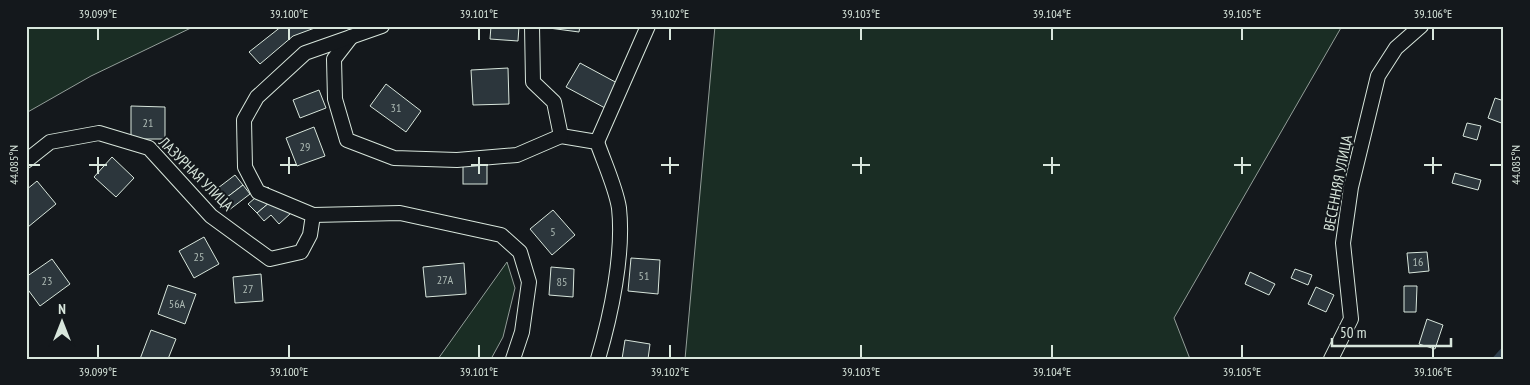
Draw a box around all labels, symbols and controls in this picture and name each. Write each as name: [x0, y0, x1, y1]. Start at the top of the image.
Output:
text: 39.099°E: [79, 6, 117, 21]
text: 39.100°E: [270, 6, 308, 21]
text: 39.101°E: [460, 6, 498, 21]
text: 39.102°E: [651, 6, 689, 21]
text: 39.103°E: [842, 6, 880, 21]
text: 39.104°E: [1033, 6, 1071, 21]
text: 39.105°E: [1223, 6, 1261, 21]
text: 39.106°E: [1414, 6, 1452, 21]
house number: 31: [391, 100, 401, 115]
house number: 21: [143, 115, 153, 130]
street label: ЛАЗУРНАЯ УЛИЦА: [155, 132, 238, 215]
street label: ВЕСЕННЯЯ УЛИЦА: [1319, 132, 1356, 232]
house number: 29: [300, 139, 310, 154]
text: 44.085°N: [6, 145, 21, 185]
text: 44.085°N: [1508, 145, 1523, 185]
house number: 5: [550, 224, 556, 239]
house number: 25: [194, 249, 204, 264]
house number: 16: [1413, 254, 1423, 269]
house number: 51: [639, 268, 649, 283]
house number: 27А: [437, 272, 454, 287]
house number: 23: [42, 273, 52, 288]
house number: 85: [557, 274, 567, 289]
house number: 27: [243, 281, 253, 296]
house number: 56А: [169, 296, 186, 311]
north arrow: [38, 298, 88, 348]
text: N: [58, 300, 66, 318]
scale bar: [1332, 315, 1451, 347]
text: 50 m: [1340, 323, 1366, 342]
text: 39.099°E: [79, 364, 117, 379]
text: 39.100°E: [270, 364, 308, 379]
text: 39.101°E: [460, 364, 498, 379]
text: 39.102°E: [651, 364, 689, 379]
text: 39.103°E: [842, 364, 880, 379]
text: 39.104°E: [1033, 364, 1071, 379]
text: 39.105°E: [1223, 364, 1261, 379]
text: 39.106°E: [1414, 364, 1452, 379]

